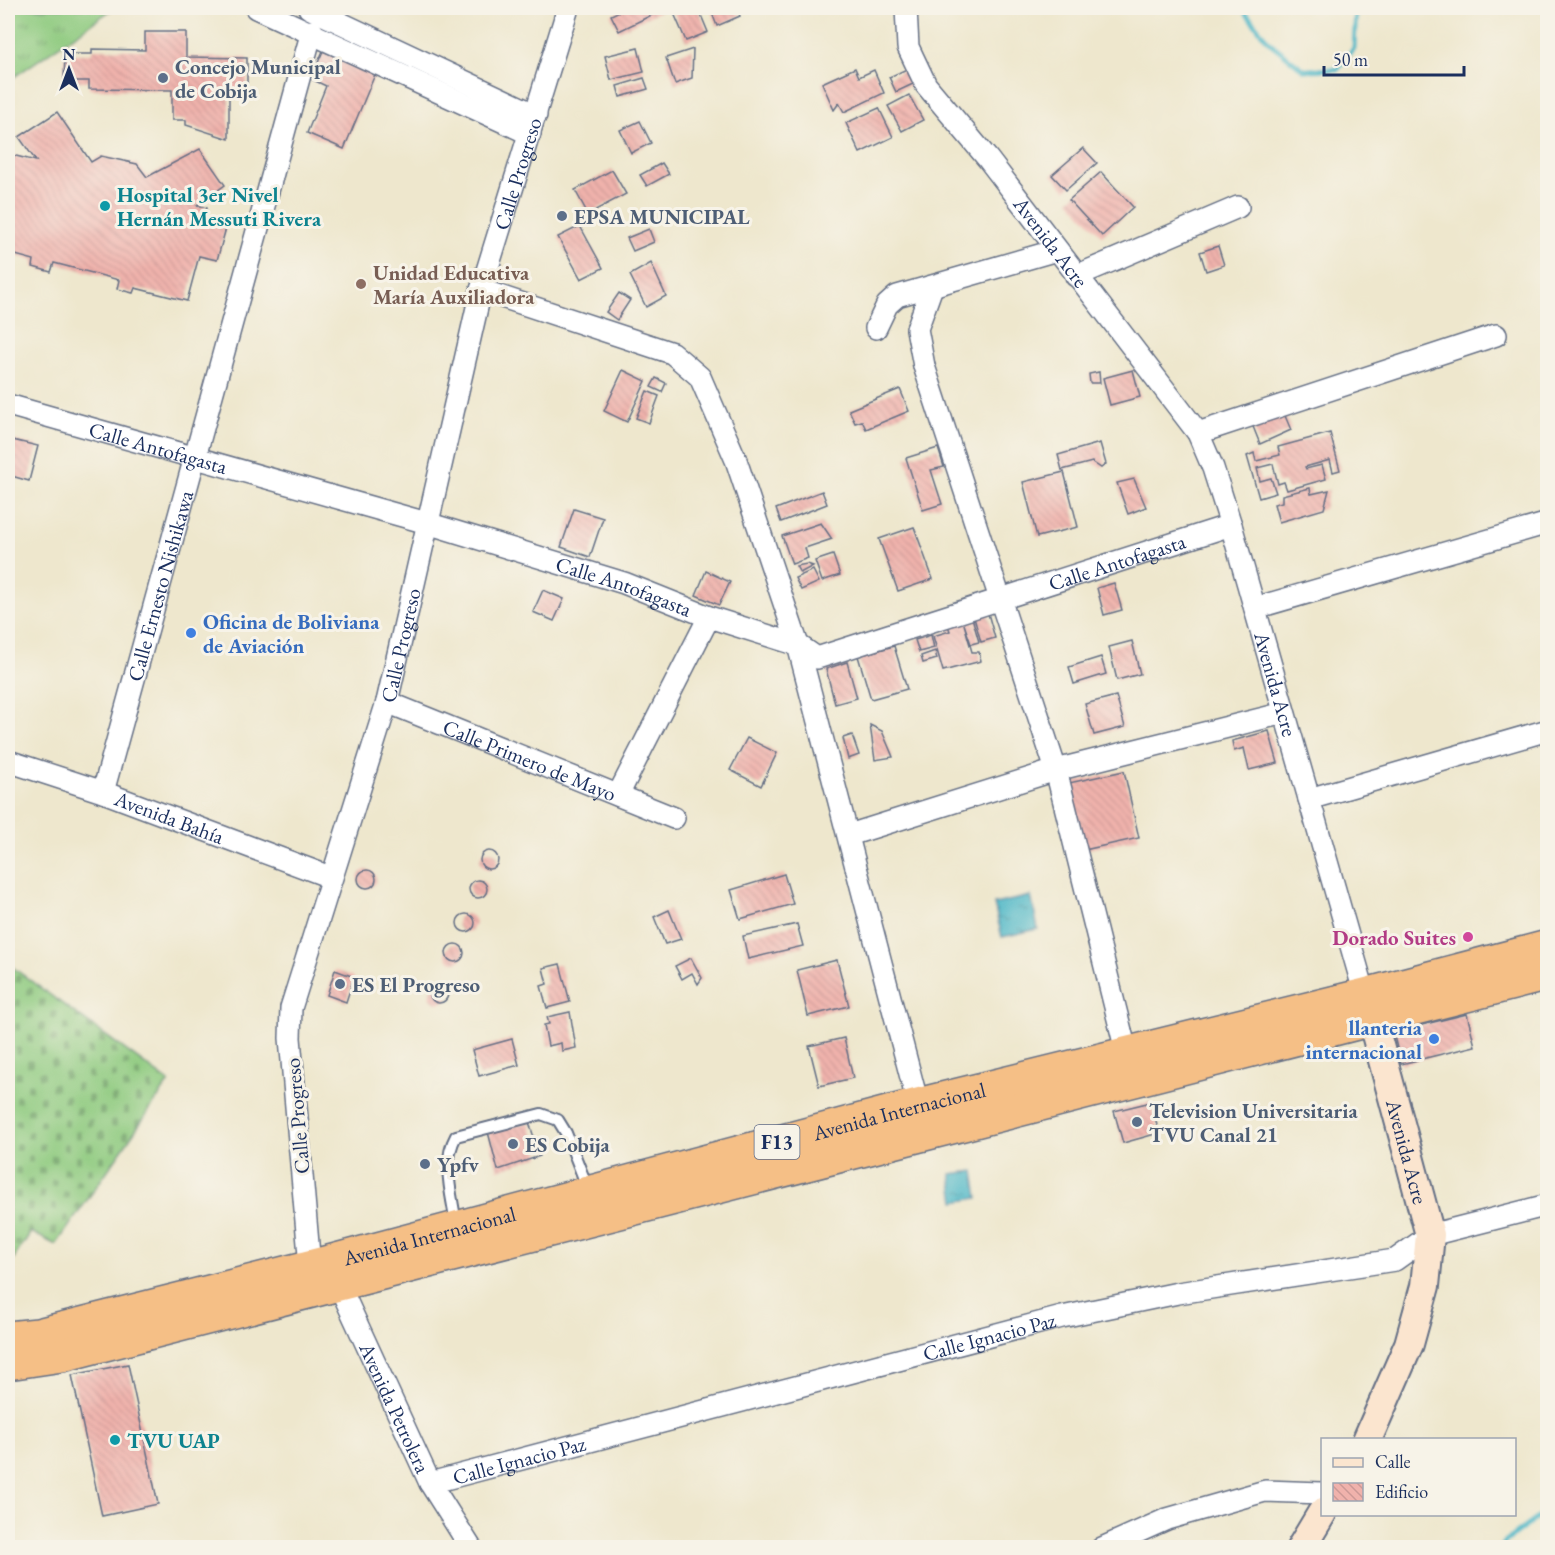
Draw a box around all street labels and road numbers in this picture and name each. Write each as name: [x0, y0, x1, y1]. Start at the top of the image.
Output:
street label: Calle Progreso: [487, 114, 547, 233]
street label: Avenida Acre: [1007, 190, 1095, 293]
street label: Calle Antofagasta: [86, 415, 231, 480]
street label: Calle Ernesto Nishikawa: [121, 487, 199, 684]
street label: Calle Antofagasta: [1045, 527, 1189, 596]
street label: Calle Antofagasta: [553, 550, 696, 622]
street label: Calle Progreso: [374, 585, 426, 705]
street label: Avenida Acre: [1248, 628, 1304, 739]
street label: Calle Primero de Mayo: [439, 713, 620, 807]
street label: Avenida Bahía: [110, 784, 228, 850]
street label: Calle Progreso: [278, 1057, 316, 1175]
street label: Avenida Internacional: [809, 1075, 988, 1146]
street label: Avenida Acre: [1380, 1095, 1435, 1207]
road number: F13: [754, 1125, 800, 1159]
street label: Avenida Internacional: [339, 1199, 519, 1271]
street label: Calle Ignacio Paz: [920, 1306, 1058, 1367]
street label: Avenida Petrolera: [353, 1337, 437, 1478]
street label: Calle Ignacio Paz: [450, 1429, 588, 1490]

